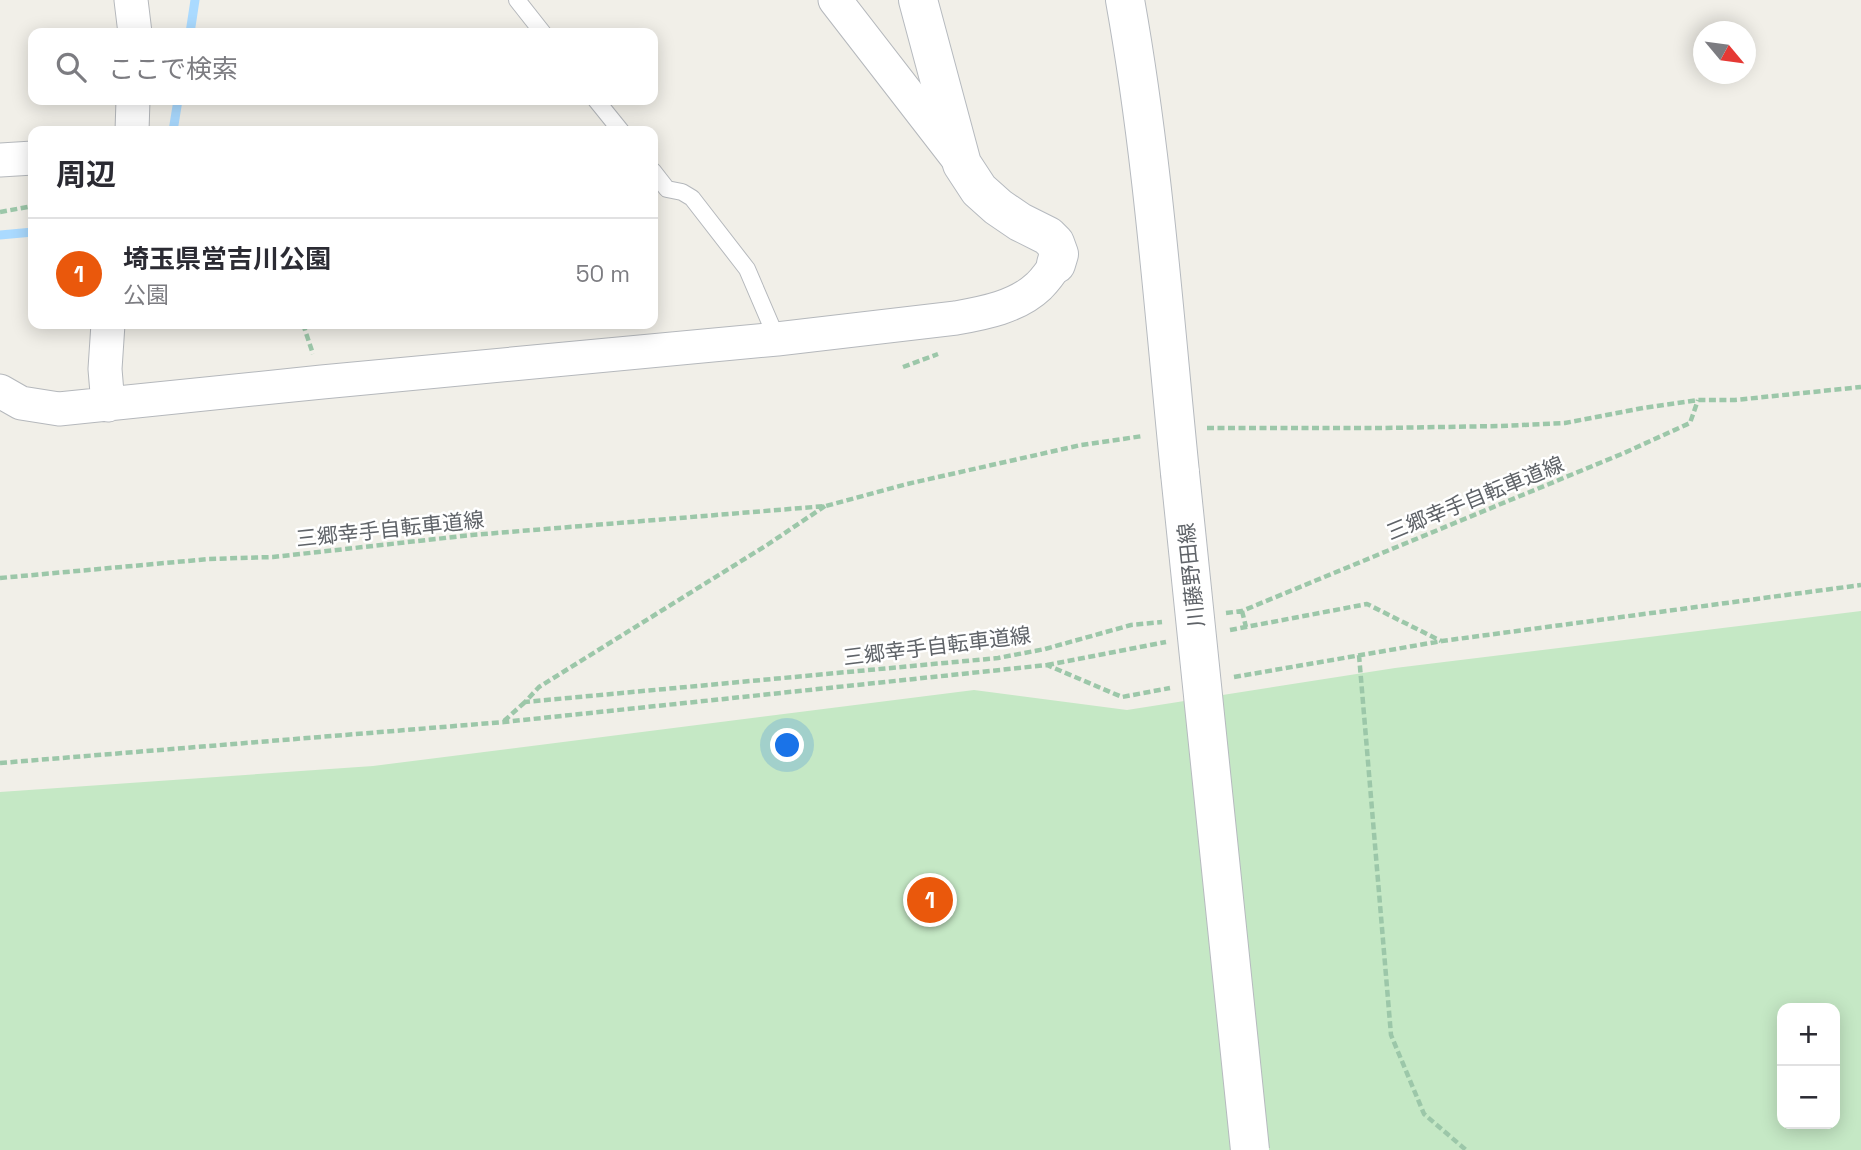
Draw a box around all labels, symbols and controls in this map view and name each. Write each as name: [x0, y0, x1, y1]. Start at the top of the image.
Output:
north arrow: [1693, 21, 1756, 84]
search box: [28, 28, 658, 105]
icon: search: [52, 48, 90, 86]
text: ここで検索: [108, 52, 238, 86]
text: 周辺: [56, 155, 116, 194]
text: 埼玉県営吉川公園: [123, 242, 331, 276]
text: 1: [74, 259, 84, 289]
text: 50 m: [576, 259, 630, 289]
text: 公園: [123, 280, 169, 310]
street label: 三郷幸手自転車道線: [1382, 450, 1568, 546]
street label: 三郷幸手自転車道線: [295, 506, 485, 552]
street label: 川藤野田線: [1172, 521, 1210, 629]
street label: 三郷幸手自転車道線: [842, 621, 1032, 671]
your location: [770, 728, 804, 762]
pin: 1: [907, 874, 953, 926]
map controls: [1777, 1003, 1840, 1129]
button: +: [1777, 1003, 1840, 1066]
button: −: [1777, 1066, 1840, 1129]

